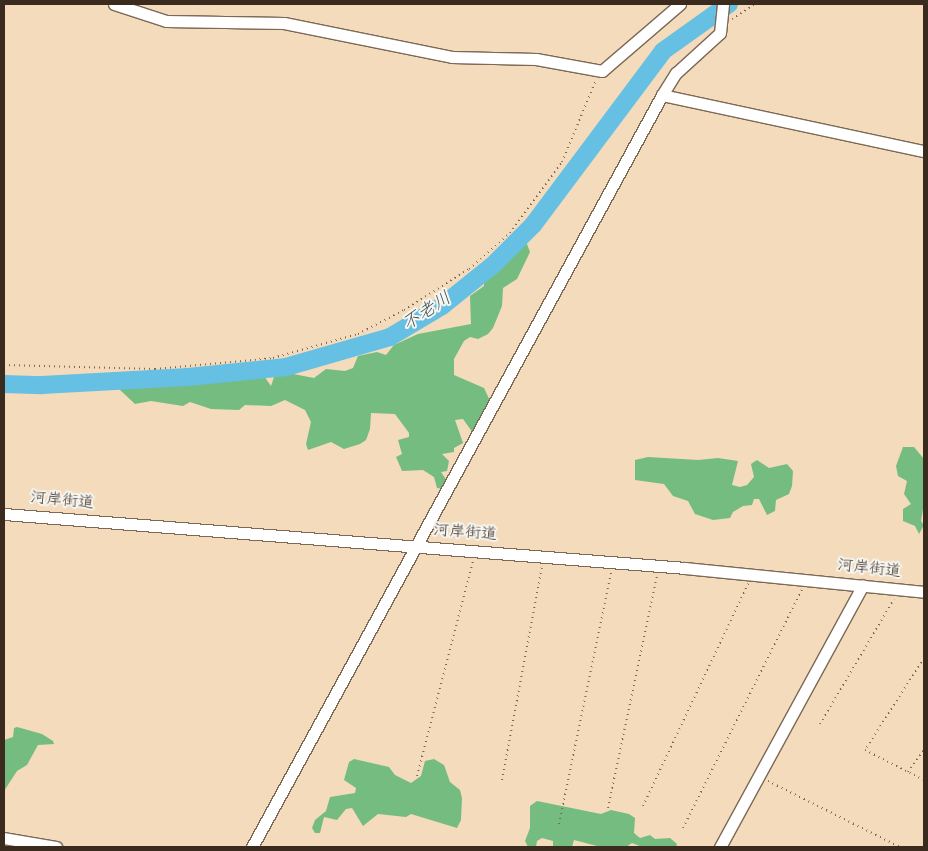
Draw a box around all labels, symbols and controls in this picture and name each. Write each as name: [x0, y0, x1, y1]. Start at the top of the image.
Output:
water label: 不老川: [399, 289, 457, 337]
street label: 河岸街道: [29, 490, 95, 514]
street label: 河岸街道: [432, 522, 498, 546]
street label: 河岸街道: [836, 557, 902, 583]

